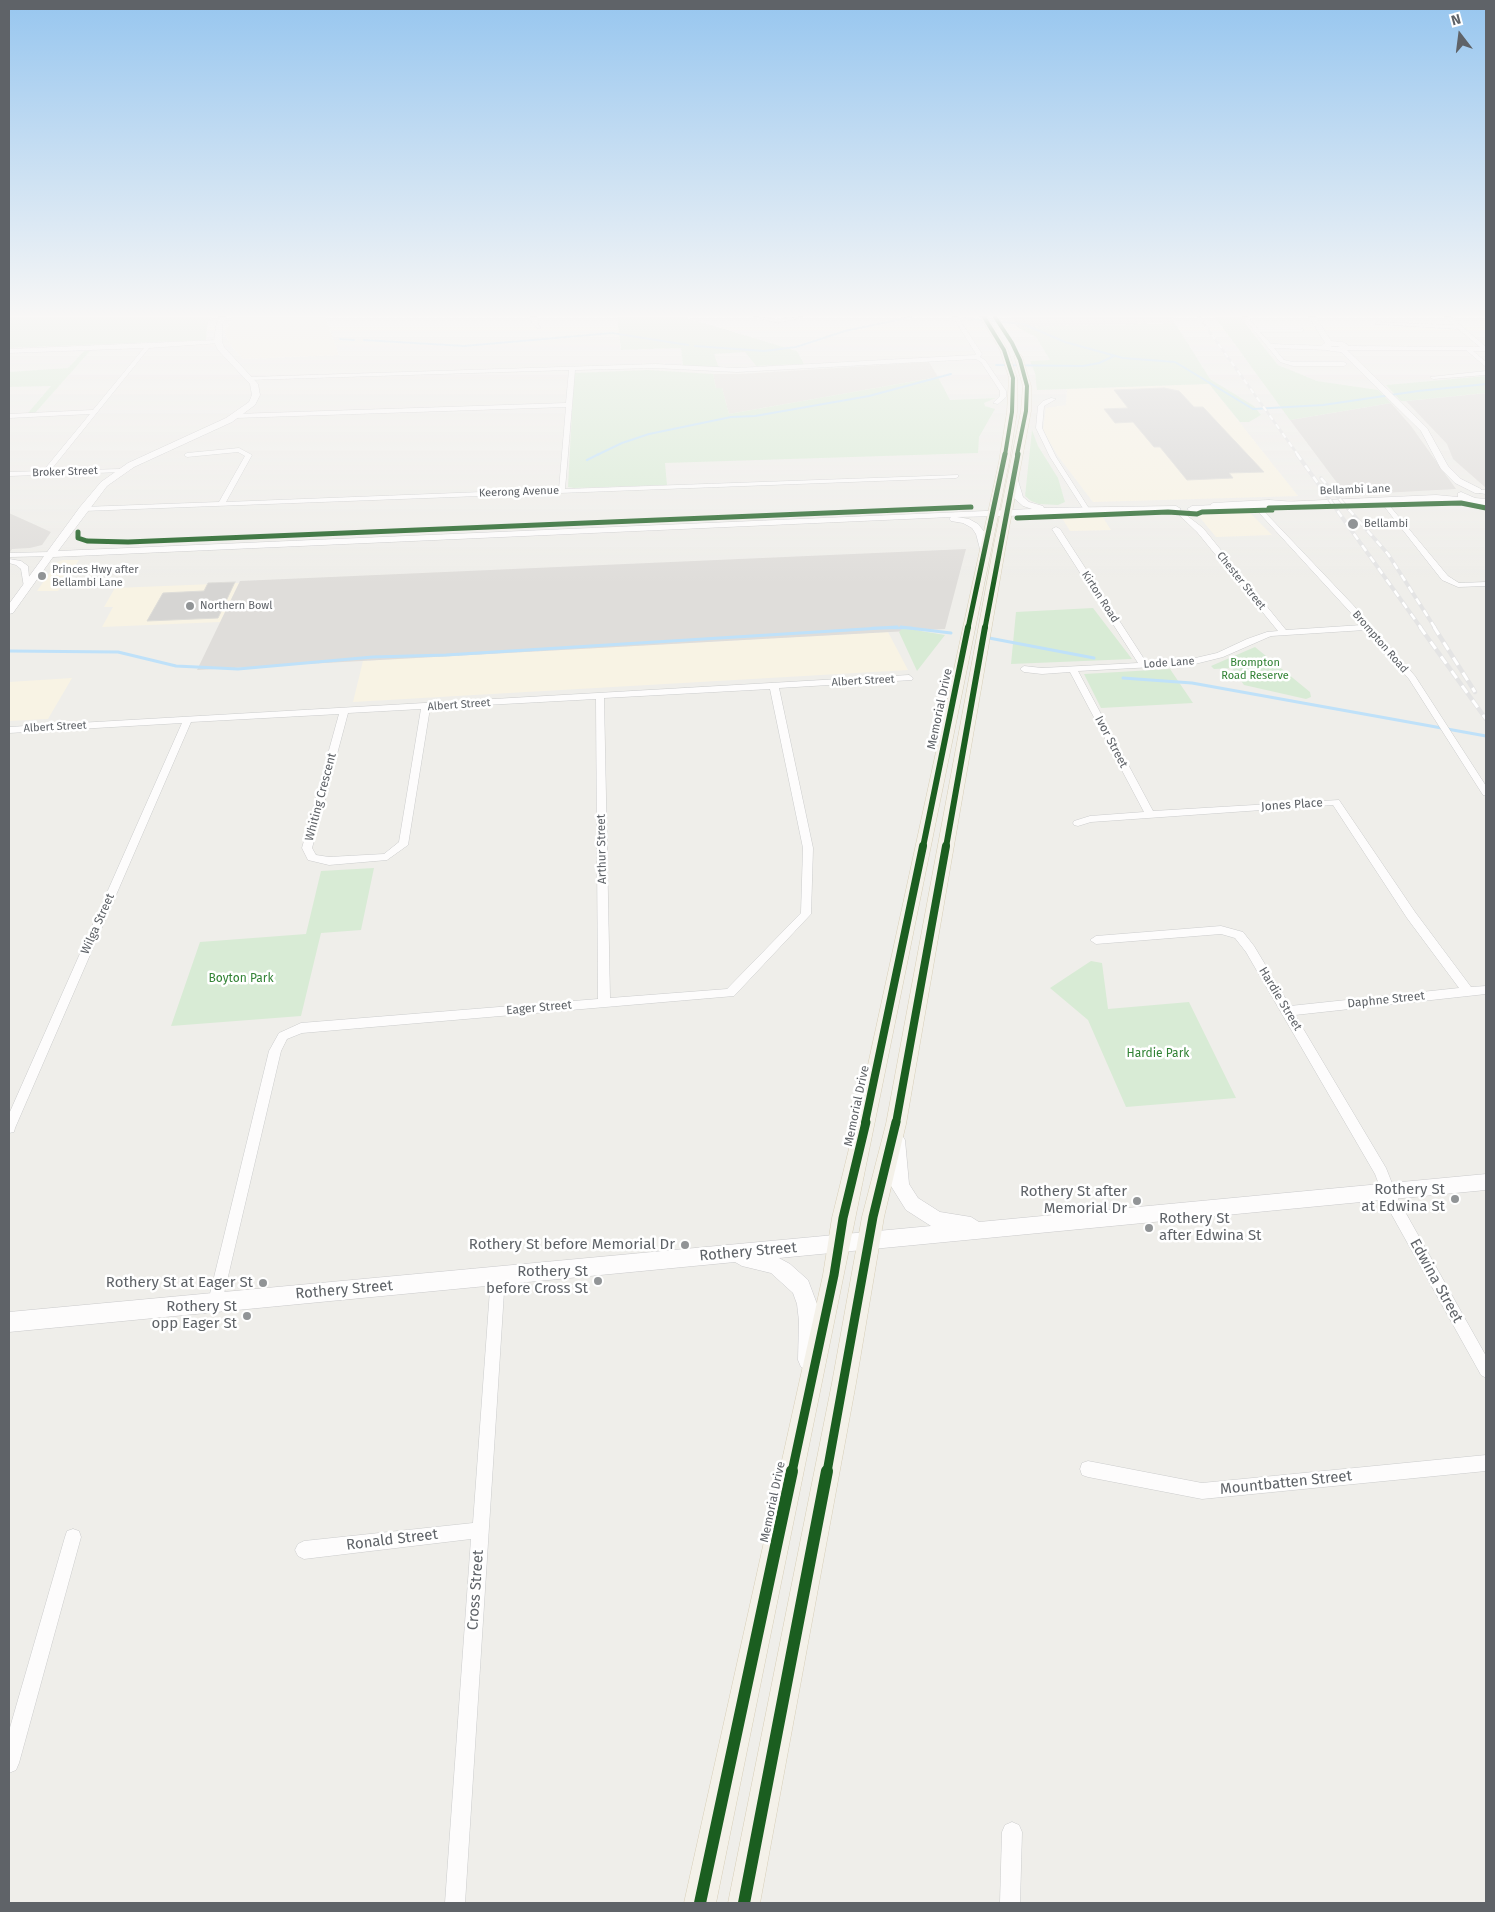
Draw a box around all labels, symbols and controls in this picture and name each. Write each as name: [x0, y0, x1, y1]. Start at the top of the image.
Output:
north arrow: [1435, 10, 1485, 60]
text: N: [1449, 11, 1463, 29]
street label: Broker Street: [32, 464, 98, 480]
street label: Bellambi Lane: [1319, 482, 1391, 498]
street label: Keerong Avenue: [479, 484, 559, 500]
marker: Bellambi: [1346, 517, 1360, 531]
place label: Bellambi: [1364, 517, 1408, 531]
street label: Chester Street: [1214, 549, 1268, 613]
place label: Princes Hwy after Bellambi Lane: [52, 563, 138, 589]
street label: Kirton Road: [1078, 569, 1122, 625]
marker: Princes Hwy after Bellambi Lane: [36, 570, 48, 582]
place label: Northern Bowl: [200, 599, 272, 613]
marker: Northern Bowl: [184, 600, 196, 612]
street label: Brompton Road: [1349, 608, 1411, 676]
street label: Lode Lane: [1143, 655, 1195, 671]
park label: Brompton Road Reserve: [1221, 656, 1289, 682]
street label: Memorial Drive: [924, 667, 956, 751]
street label: Albert Street: [831, 673, 895, 689]
street label: Albert Street: [427, 696, 491, 714]
street label: Ivor Street: [1091, 714, 1131, 770]
street label: Albert Street: [23, 719, 87, 735]
street label: Whiting Crescent: [302, 751, 340, 843]
street label: Jones Place: [1261, 796, 1323, 814]
street label: Arthur Street: [594, 814, 610, 884]
street label: Wilga Street: [78, 891, 118, 957]
street label: Hardie Street: [1255, 965, 1305, 1033]
park label: Boyton Park: [208, 972, 274, 986]
street label: Daphne Street: [1347, 989, 1425, 1011]
street label: Eager Street: [506, 998, 572, 1018]
park label: Hardie Park: [1127, 1047, 1189, 1061]
street label: Memorial Drive: [841, 1064, 873, 1148]
place label: Rothery St at Edwina St: [1361, 1181, 1445, 1216]
place label: Rothery St after Memorial Dr: [1020, 1183, 1127, 1218]
marker: Rothery St at Edwina St: [1449, 1193, 1461, 1205]
marker: Rothery St after Memorial Dr: [1131, 1195, 1143, 1207]
place label: Rothery St after Edwina St: [1159, 1210, 1262, 1245]
marker: Rothery St after Edwina St: [1143, 1222, 1155, 1234]
place label: Rothery St before Memorial Dr: [469, 1236, 675, 1254]
street label: Edwina Street: [1406, 1236, 1466, 1326]
marker: Rothery St before Memorial Dr: [679, 1239, 691, 1251]
street label: Rothery Street: [698, 1239, 798, 1265]
place label: Rothery St before Cross St: [486, 1263, 588, 1298]
place label: Rothery St at Eager St: [106, 1274, 253, 1292]
marker: Rothery St before Cross St: [592, 1275, 604, 1287]
marker: Rothery St at Eager St: [257, 1277, 269, 1289]
street label: Rothery Street: [294, 1277, 394, 1303]
place label: Rothery St opp Eager St: [152, 1298, 237, 1333]
marker: Rothery St opp Eager St: [241, 1310, 253, 1322]
street label: Memorial Drive: [757, 1460, 789, 1544]
street label: Mountbatten Street: [1219, 1467, 1353, 1499]
street label: Ronald Street: [345, 1525, 439, 1555]
street label: Cross Street: [464, 1549, 488, 1631]

